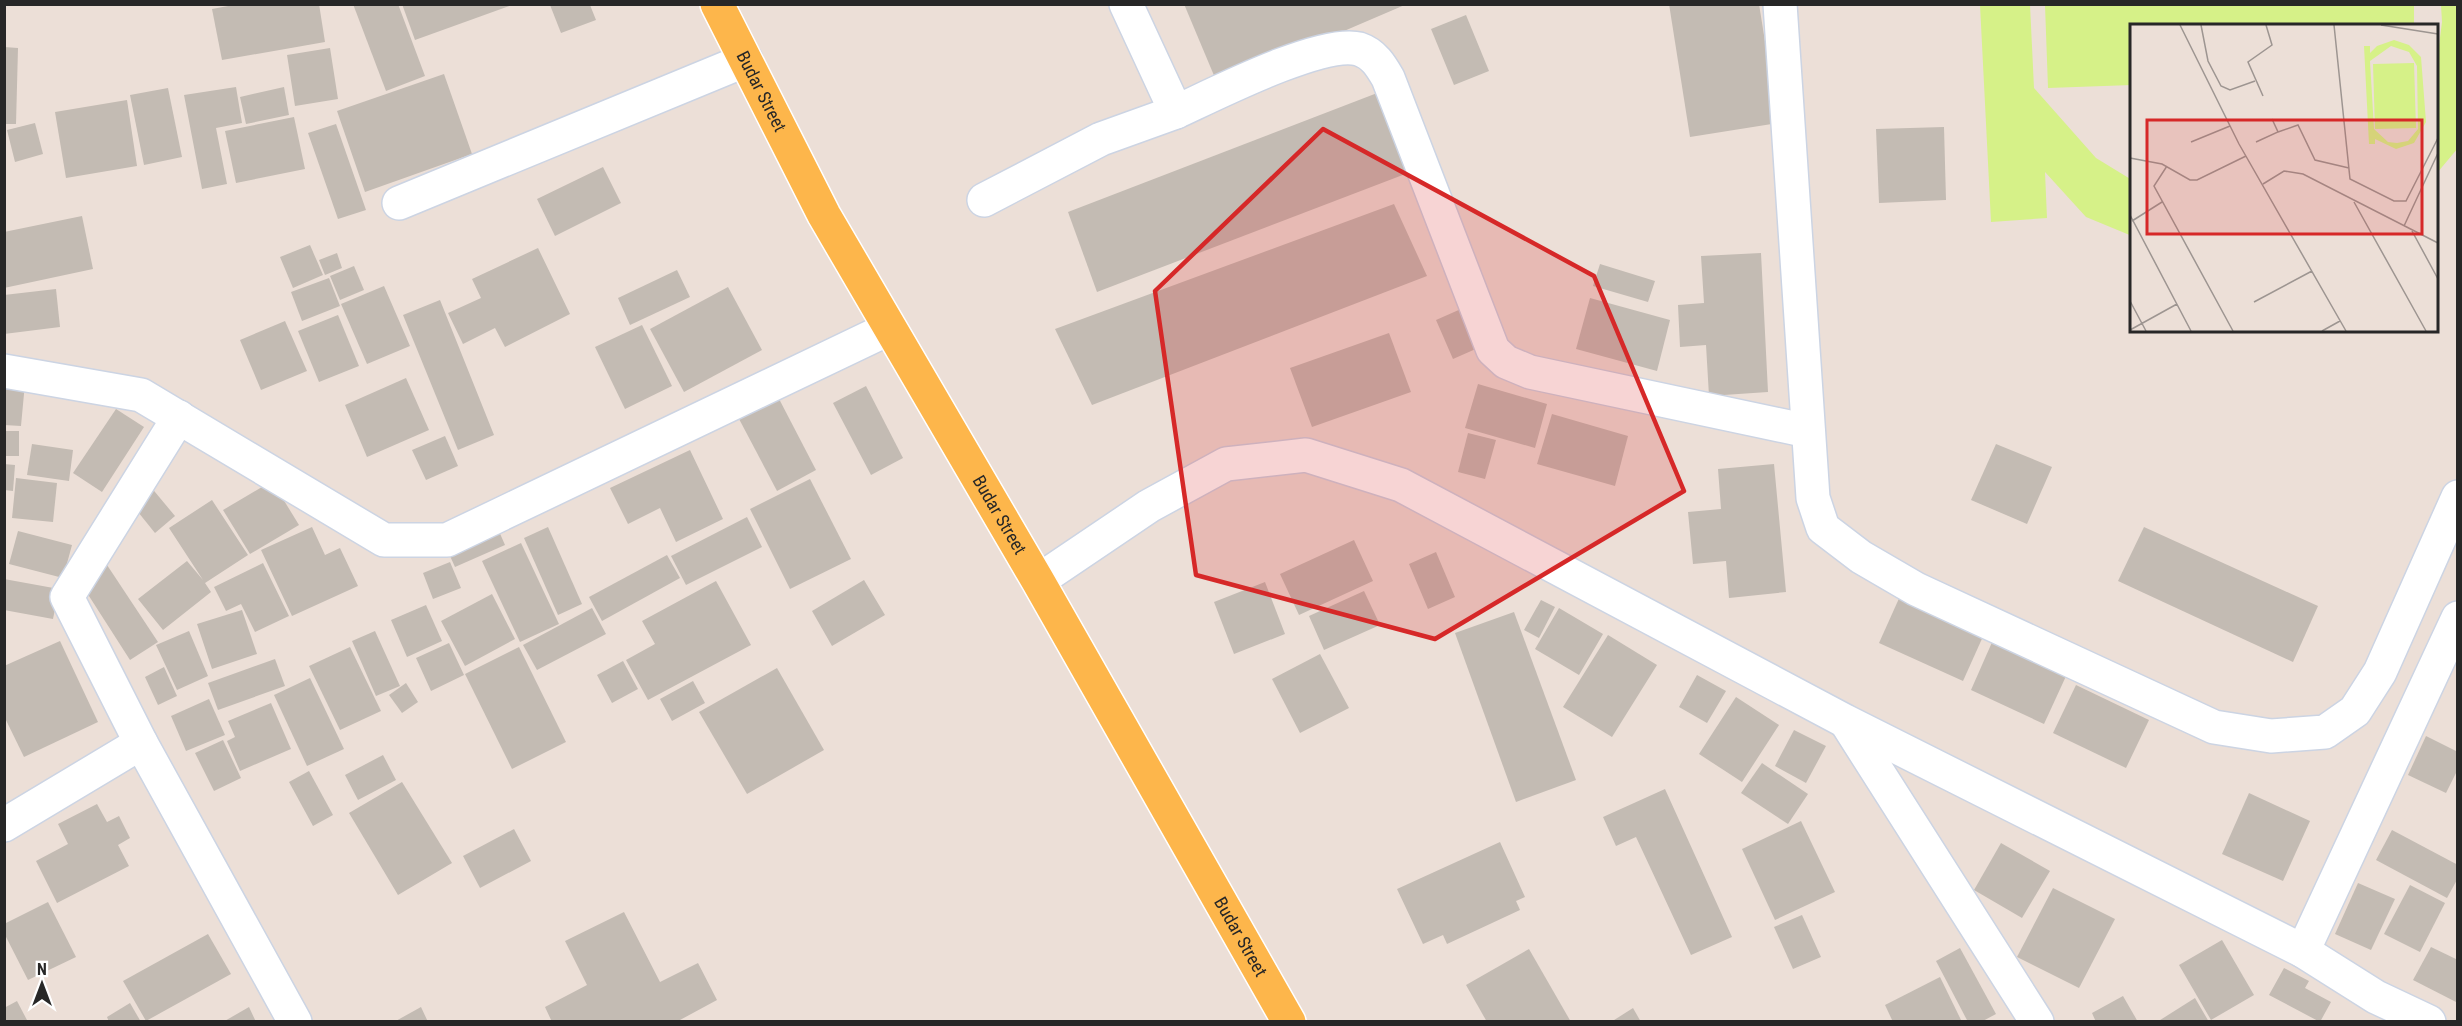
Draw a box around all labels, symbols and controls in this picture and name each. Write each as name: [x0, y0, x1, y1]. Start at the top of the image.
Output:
inset map: [2130, 24, 2438, 332]
street label: Budar Street: [733, 47, 791, 135]
street label: Budar Street: [969, 471, 1031, 558]
street label: Budar Street: [1210, 893, 1272, 980]
north arrow: [12, 954, 72, 1014]
text: N: [37, 960, 47, 979]

